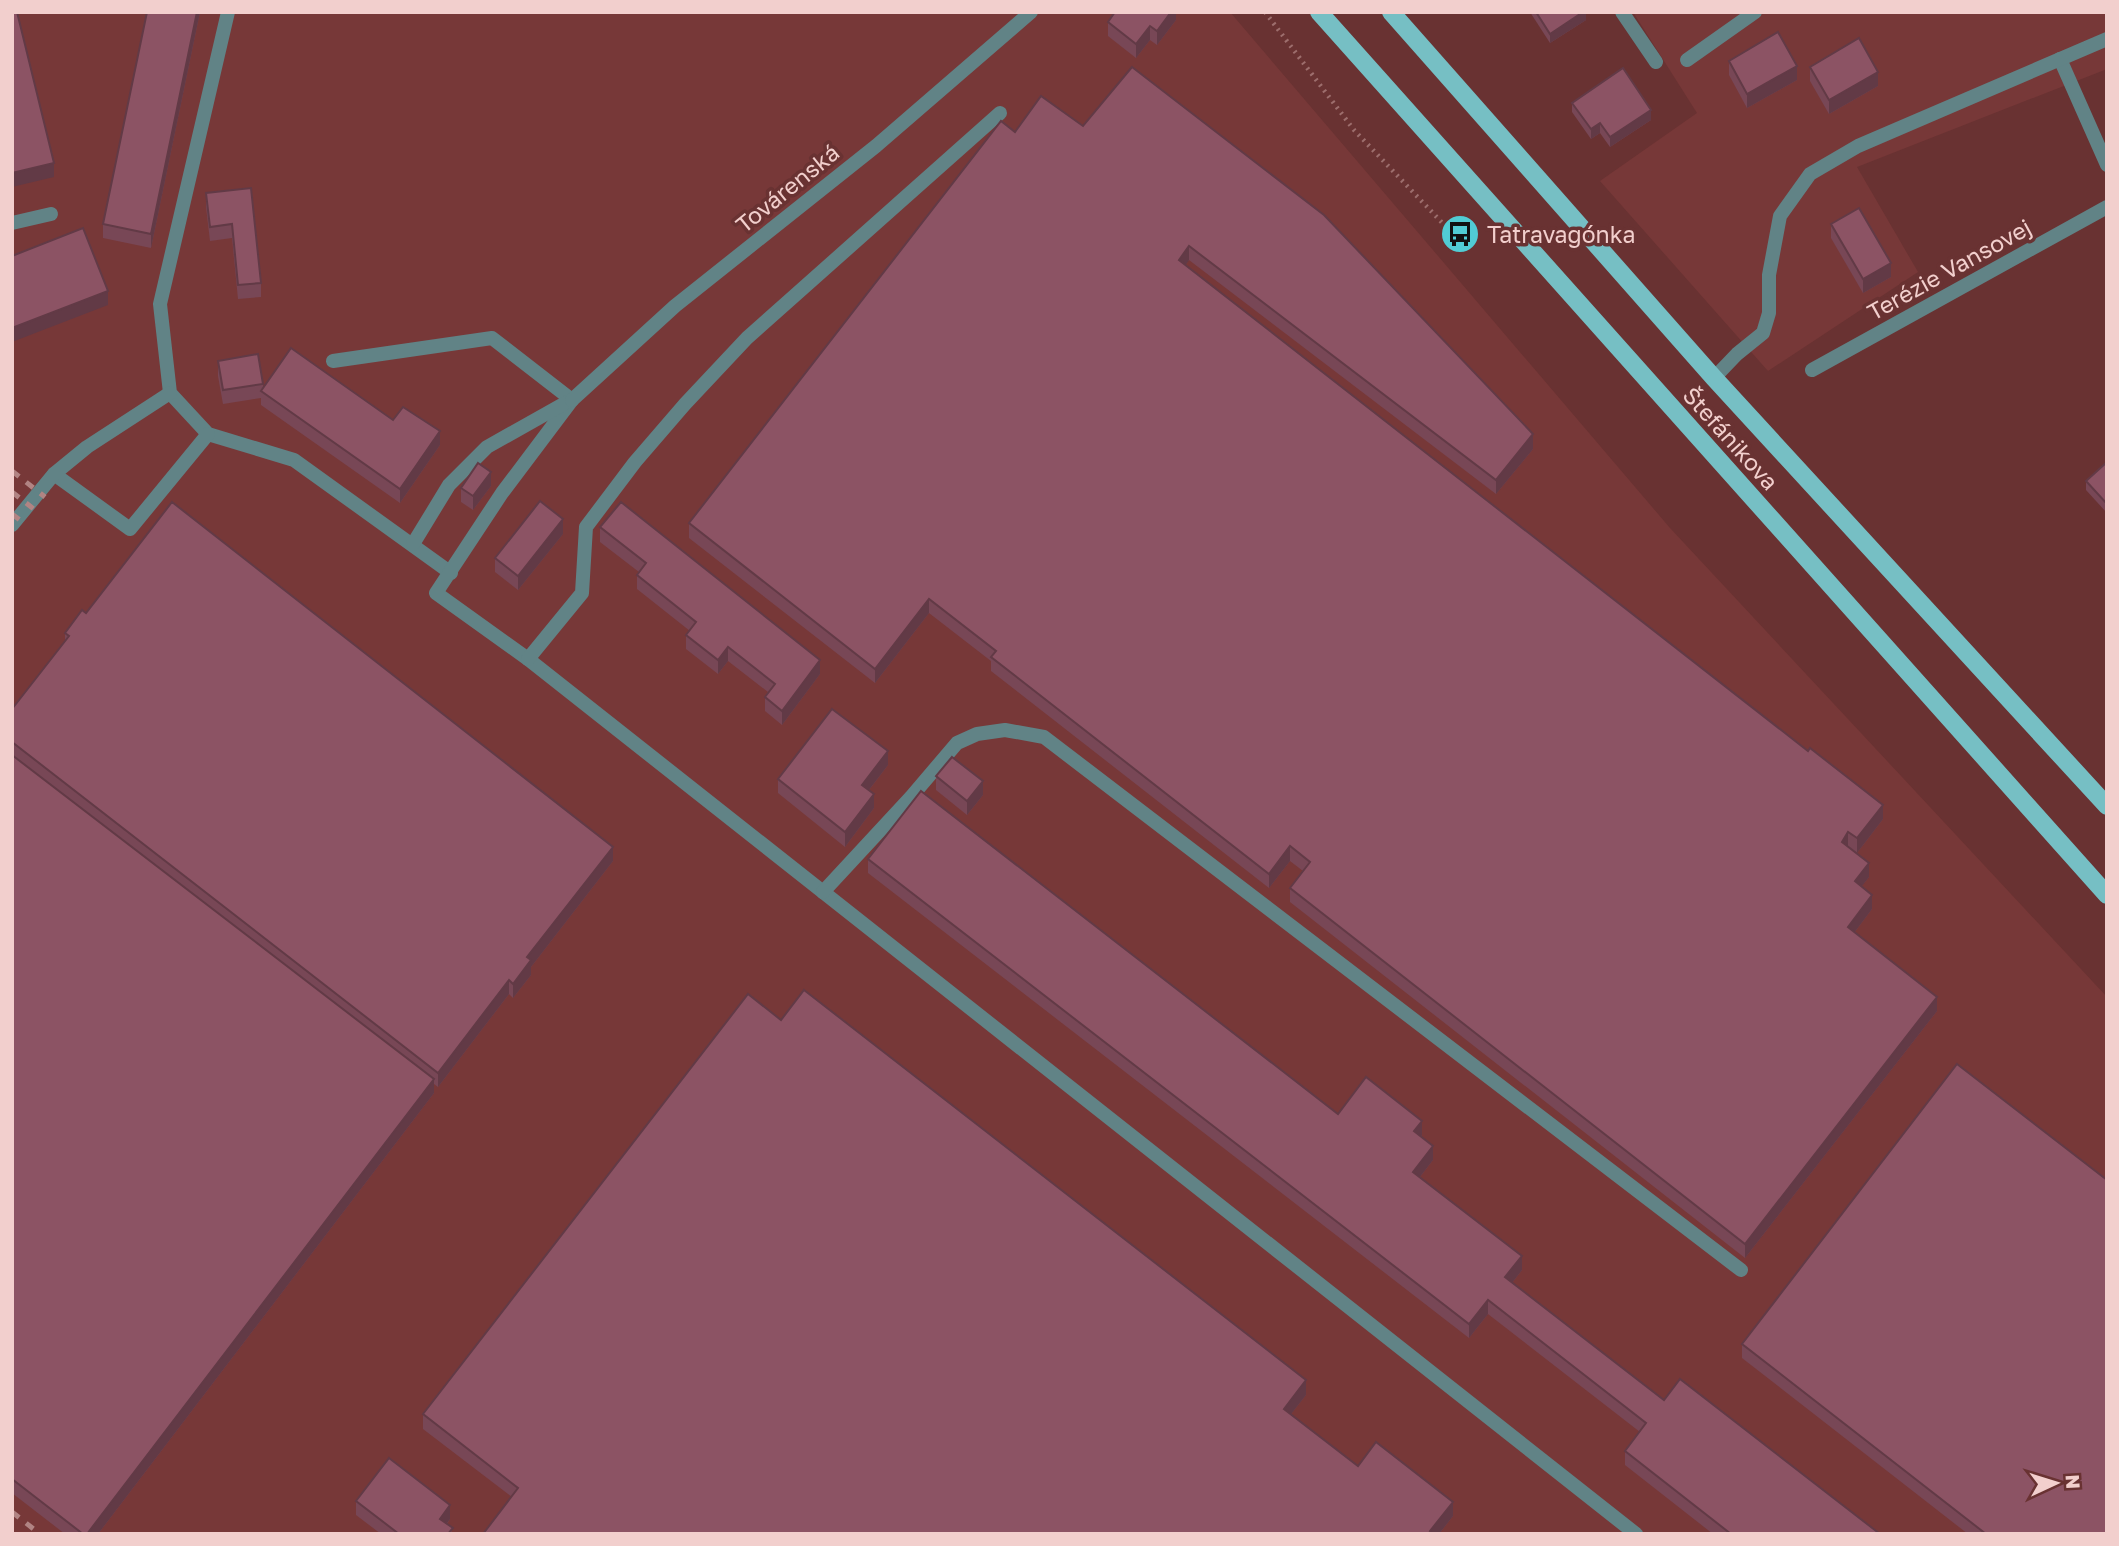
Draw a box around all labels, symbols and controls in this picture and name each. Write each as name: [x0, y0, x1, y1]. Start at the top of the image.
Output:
street label: Továrenská: [730, 138, 844, 238]
street label: Terézie Vansovej: [1862, 212, 2036, 326]
bus stop icon: Tatravagónka: [1439, 213, 1481, 255]
place label: Tatravagónka: [1487, 220, 1635, 248]
street label: Štefánikova: [1677, 381, 1785, 495]
north arrow: [2021, 1448, 2091, 1518]
text: N: [2061, 1474, 2085, 1490]

